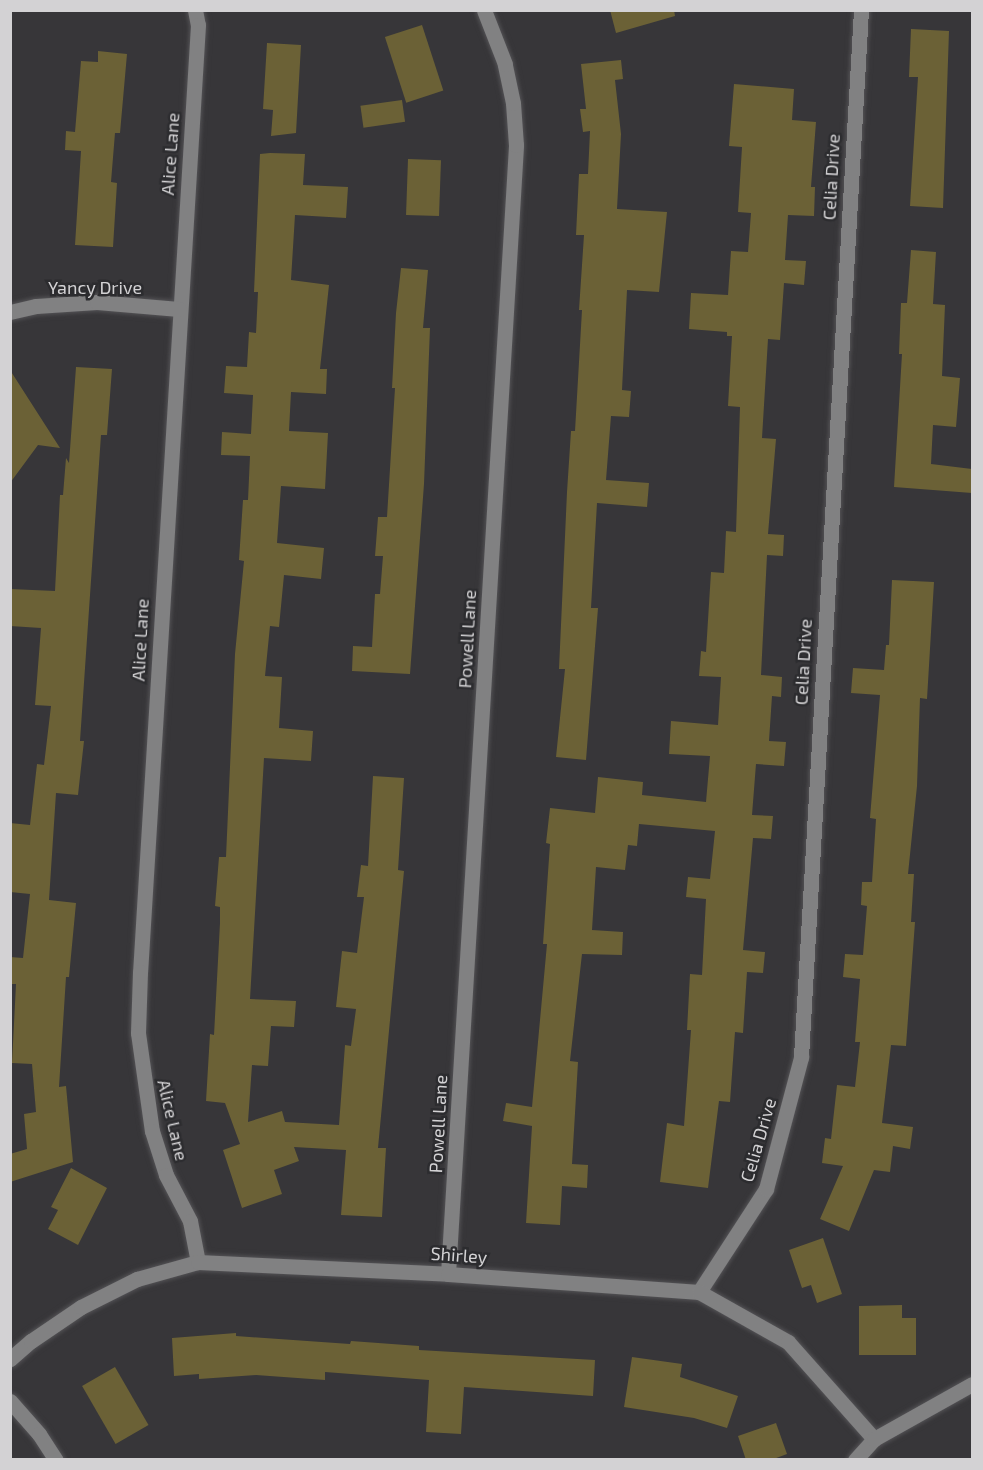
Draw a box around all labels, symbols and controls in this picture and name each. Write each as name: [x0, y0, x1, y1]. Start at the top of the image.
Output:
street label: Alice Lane: [156, 112, 184, 196]
street label: Celia Drive: [818, 133, 844, 221]
street label: Yancy Drive: [48, 276, 142, 298]
street label: Powell Lane: [454, 589, 480, 689]
street label: Alice Lane: [127, 598, 153, 682]
street label: Celia Drive: [790, 618, 816, 706]
street label: Powell Lane: [425, 1074, 451, 1174]
street label: Alice Lane: [153, 1077, 193, 1163]
street label: Celia Drive: [736, 1096, 780, 1184]
street label: Shirley: [430, 1242, 488, 1268]

